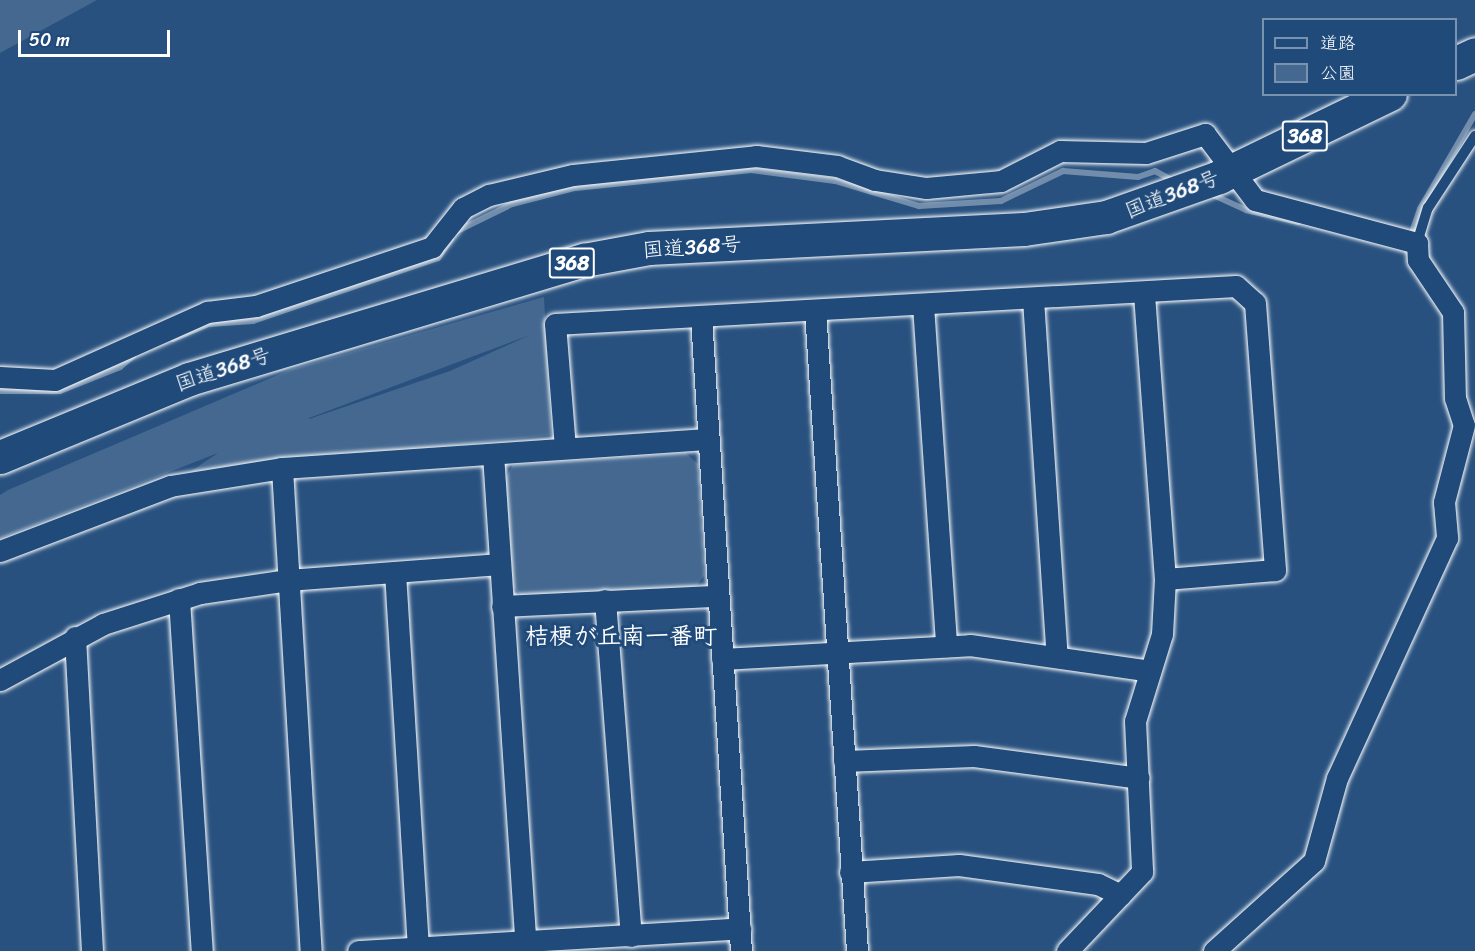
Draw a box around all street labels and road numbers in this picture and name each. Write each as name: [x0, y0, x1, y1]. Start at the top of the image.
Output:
road number: 368: [1281, 119, 1329, 153]
street label: 国道368号: [1121, 164, 1223, 224]
street label: 国道368号: [642, 231, 742, 263]
road number: 368: [548, 246, 596, 280]
street label: 国道368号: [172, 342, 274, 396]

